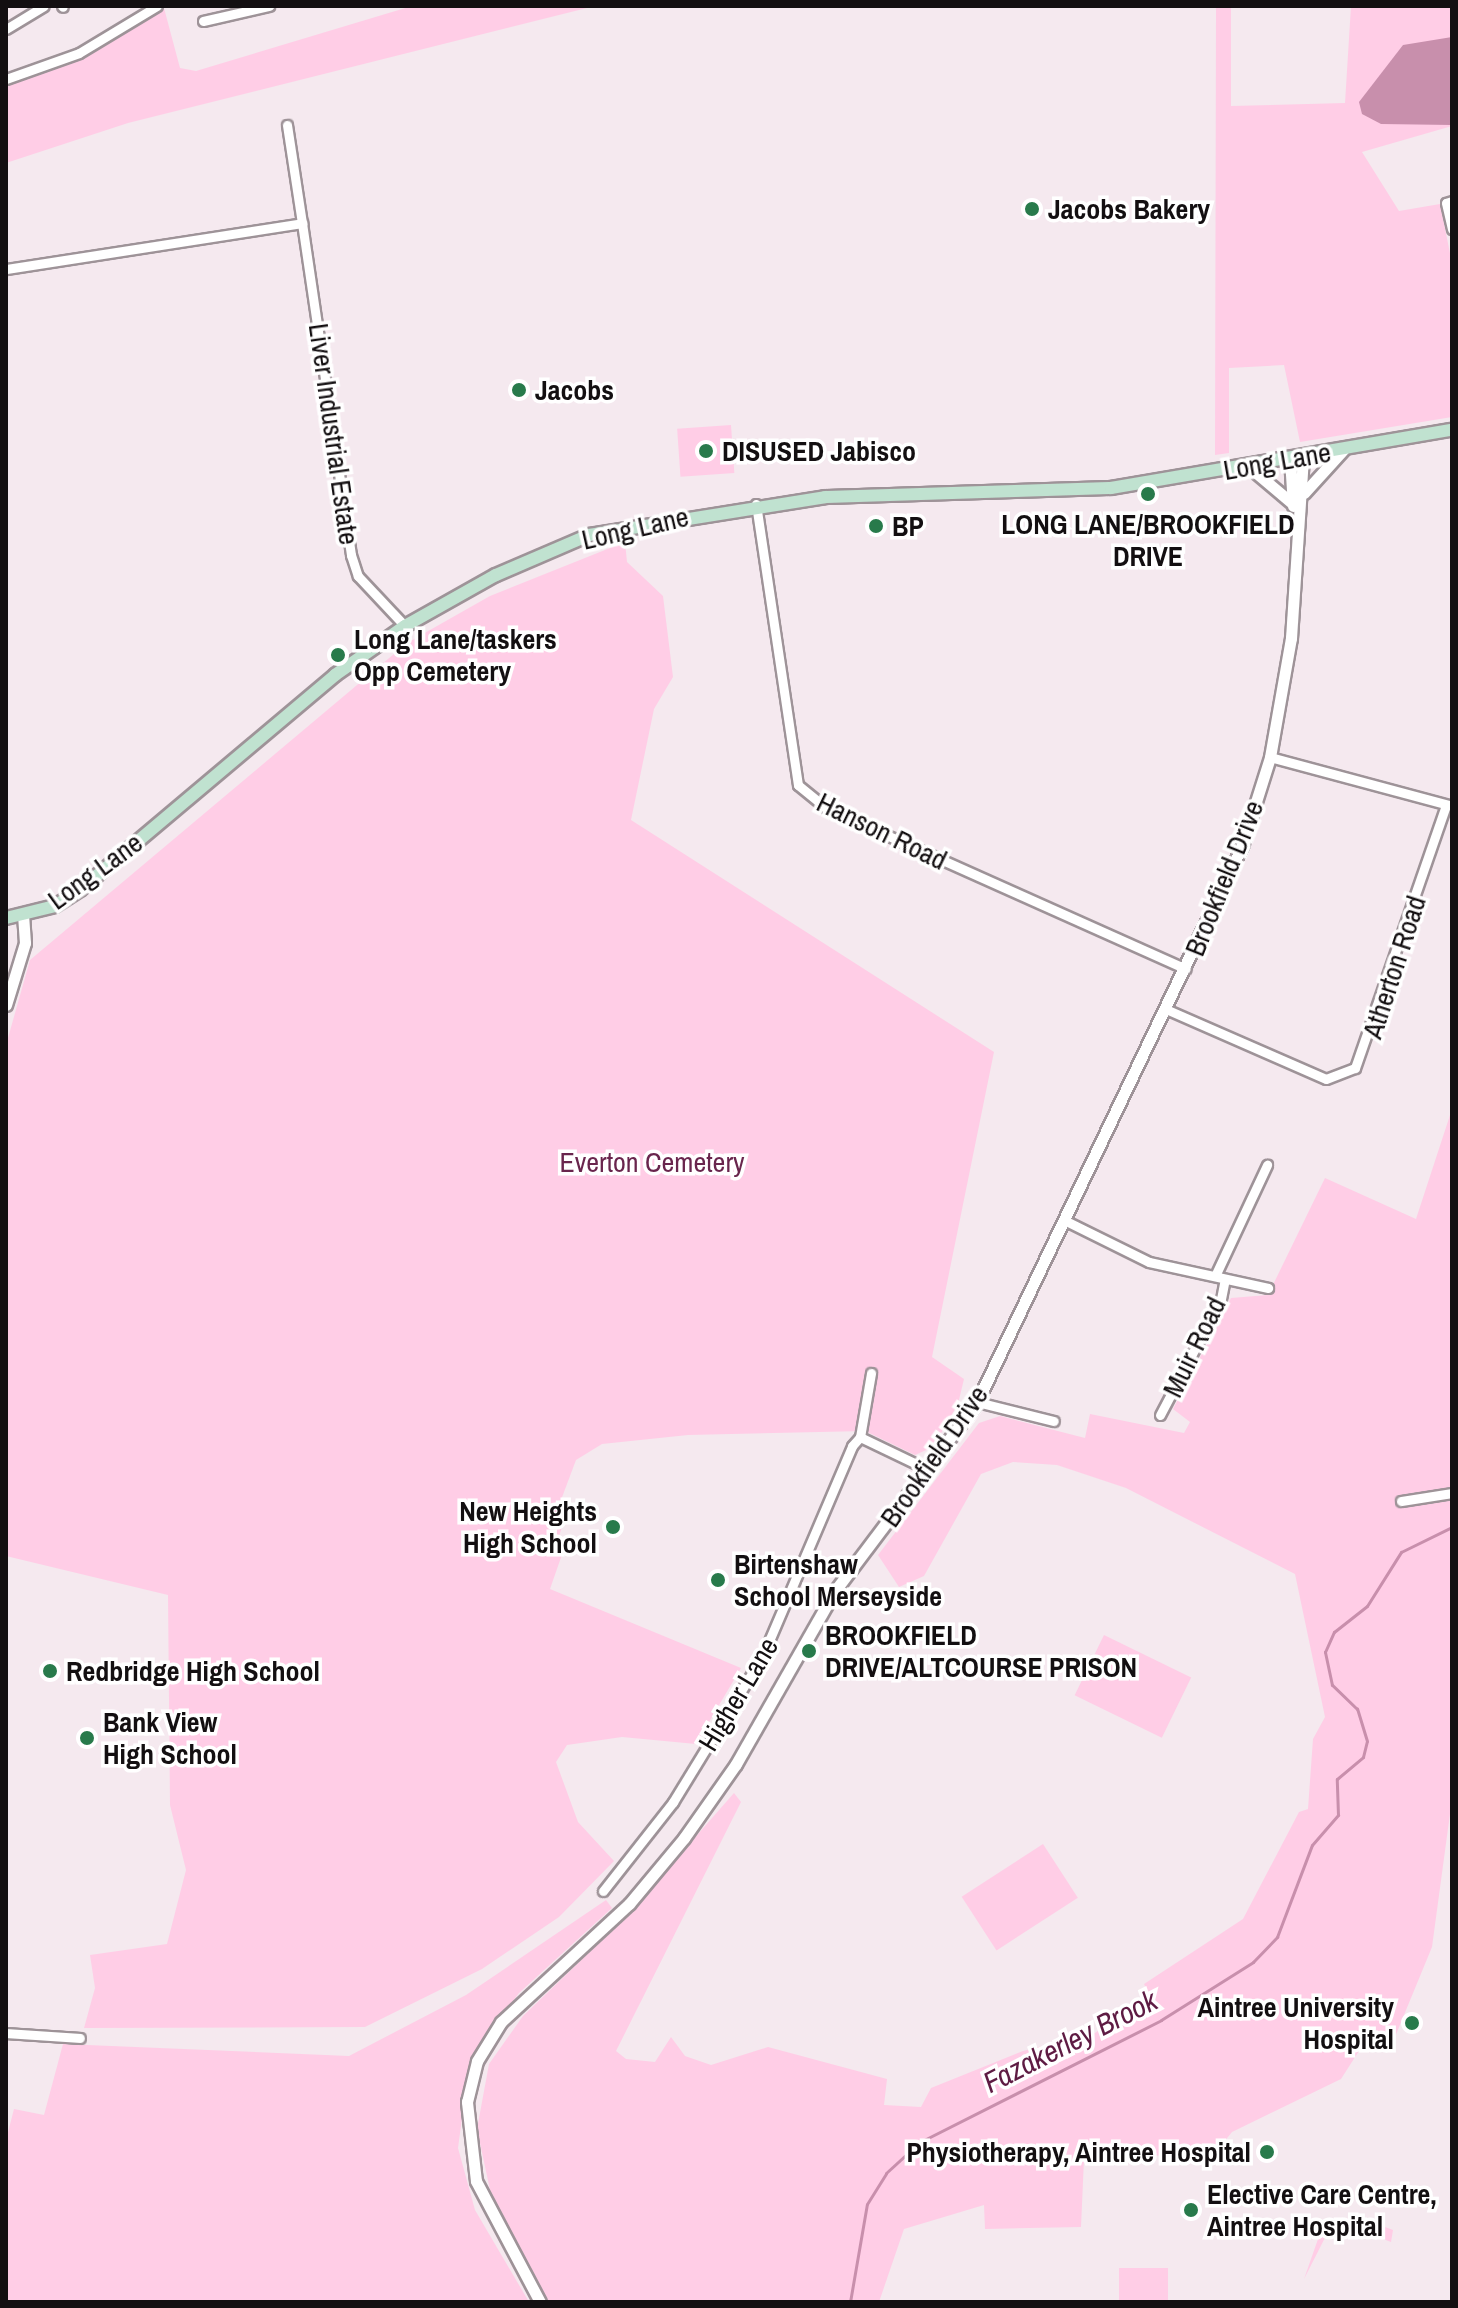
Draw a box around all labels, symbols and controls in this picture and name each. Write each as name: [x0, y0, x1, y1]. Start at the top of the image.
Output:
place label: Jacobs Bakery: [1048, 192, 1210, 226]
marker: Jacobs Bakery: [1023, 200, 1041, 218]
street label: Liver Industrial Estate: [302, 321, 366, 547]
place label: Jacobs: [535, 373, 614, 407]
marker: Jacobs: [510, 381, 528, 399]
place label: DISUSED Jabisco: [722, 434, 916, 468]
street label: Long Lane: [1221, 435, 1333, 487]
marker: DISUSED Jabisco: [697, 442, 715, 460]
marker: LONG LANE/BROOKFIELD DRIVE: [1139, 485, 1157, 503]
street label: Long Lane: [578, 499, 692, 557]
place label: LONG LANE/BROOKFIELD DRIVE: [1001, 507, 1295, 573]
place label: BP: [892, 509, 924, 543]
marker: BP: [867, 517, 885, 535]
place label: Long Lane/taskers Opp Cemetery: [354, 622, 557, 688]
marker: Long Lane/taskers Opp Cemetery: [329, 646, 347, 664]
street label: Hanson Road: [812, 785, 952, 877]
street label: Brookfield Drive: [1178, 795, 1270, 961]
street label: Long Lane: [41, 826, 149, 916]
street label: Atherton Road: [1355, 891, 1433, 1043]
park label: Everton Cemetery: [559, 1145, 745, 1179]
street label: Muir Road: [1155, 1291, 1233, 1403]
street label: Brookfield Drive: [873, 1379, 995, 1533]
place label: New Heights High School: [459, 1494, 597, 1560]
marker: New Heights High School: [604, 1518, 622, 1536]
place label: Birtenshaw School Merseyside: [734, 1547, 942, 1613]
marker: Birtenshaw School Merseyside: [709, 1571, 727, 1589]
place label: BROOKFIELD DRIVE/ALTCOURSE PRISON: [825, 1618, 1137, 1684]
street label: Higher Lane: [691, 1631, 785, 1757]
marker: BROOKFIELD DRIVE/ALTCOURSE PRISON: [800, 1642, 818, 1660]
place label: Redbridge High School: [66, 1654, 320, 1688]
marker: Redbridge High School: [41, 1662, 59, 1680]
place label: Bank View High School: [103, 1705, 237, 1771]
marker: Bank View High School: [78, 1729, 96, 1747]
water label: Fazakerley Brook: [977, 1982, 1163, 2100]
place label: Aintree University Hospital: [1197, 1990, 1394, 2056]
marker: Aintree University Hospital: [1401, 2012, 1423, 2034]
place label: Physiotherapy, Aintree Hospital: [906, 2135, 1251, 2169]
marker: Physiotherapy, Aintree Hospital: [1258, 2143, 1276, 2161]
place label: Elective Care Centre, Aintree Hospital: [1207, 2177, 1437, 2243]
marker: Elective Care Centre, Aintree Hospital: [1182, 2201, 1200, 2219]

